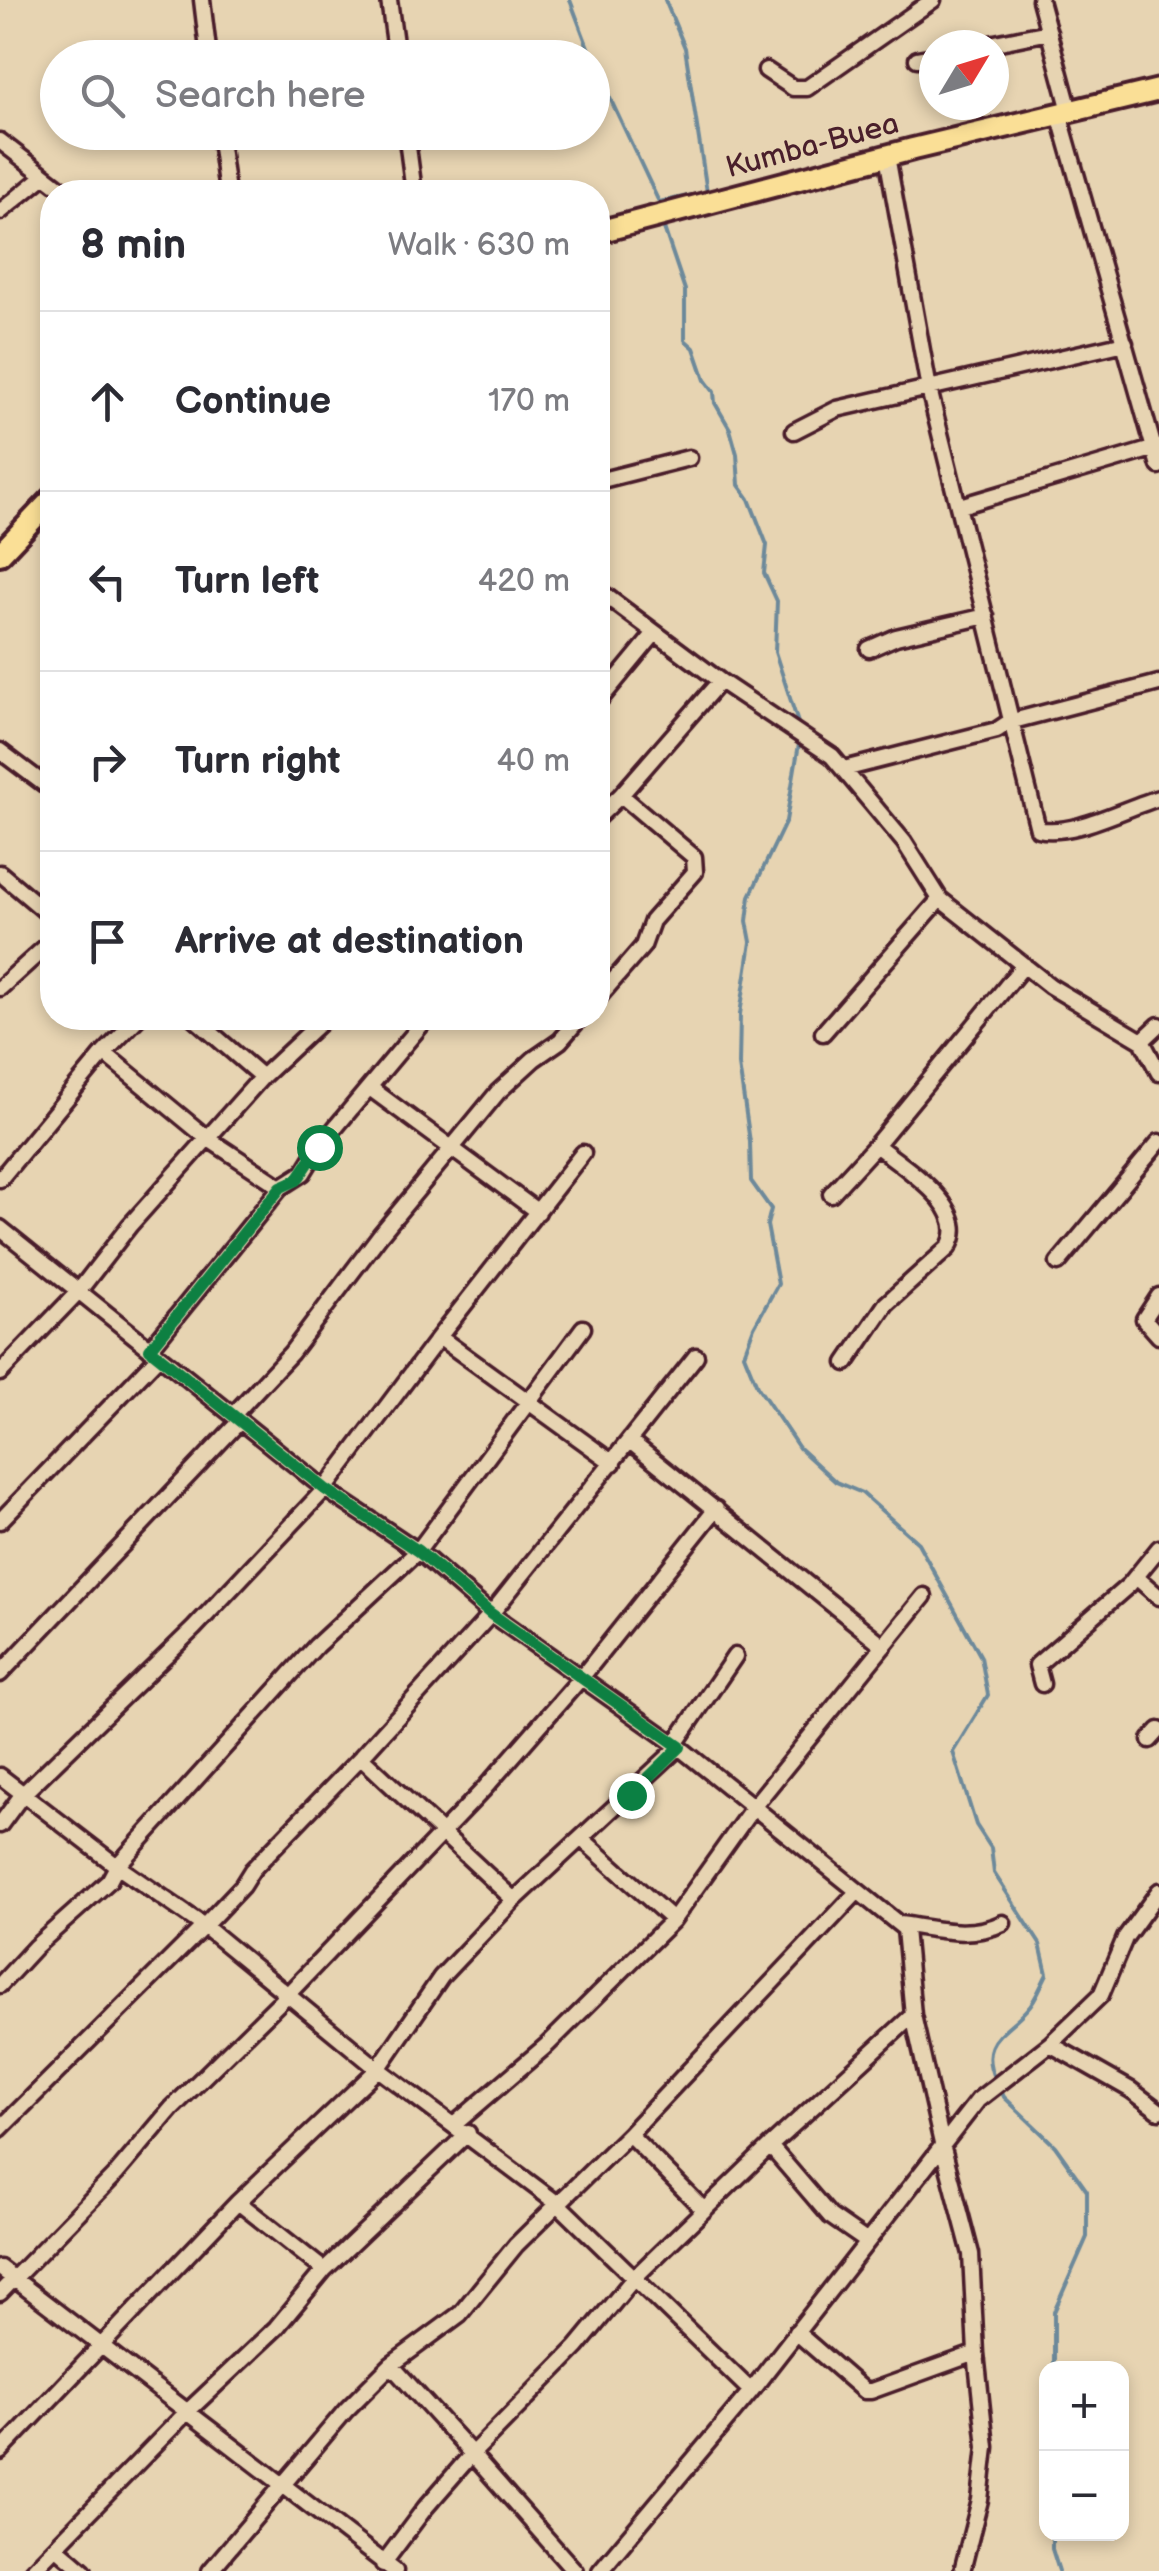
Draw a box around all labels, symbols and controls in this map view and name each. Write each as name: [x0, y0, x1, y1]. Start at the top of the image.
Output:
north arrow: [919, 30, 1009, 120]
search box: [40, 40, 610, 150]
icon: search: [75, 68, 130, 123]
text: Search here: [155, 73, 366, 118]
street label: Kumba-Buea: [722, 106, 903, 186]
text: 8 min: [80, 220, 186, 271]
text: Walk · 630 m: [388, 226, 570, 265]
icon: ahead: [80, 374, 135, 429]
text: Continue: [175, 379, 331, 424]
text: 170 m: [488, 382, 570, 421]
icon: left: [80, 554, 135, 609]
text: Turn left: [175, 559, 319, 604]
text: 420 m: [478, 562, 570, 601]
icon: right: [80, 734, 135, 789]
text: Turn right: [175, 739, 340, 784]
text: 40 m: [497, 742, 570, 781]
icon: arrive: [80, 914, 135, 969]
text: Arrive at destination: [175, 919, 524, 964]
route start: [297, 1125, 343, 1171]
route end: [609, 1773, 655, 1819]
map controls: [1039, 2361, 1129, 2541]
button: +: [1039, 2361, 1129, 2451]
button: −: [1039, 2451, 1129, 2541]

